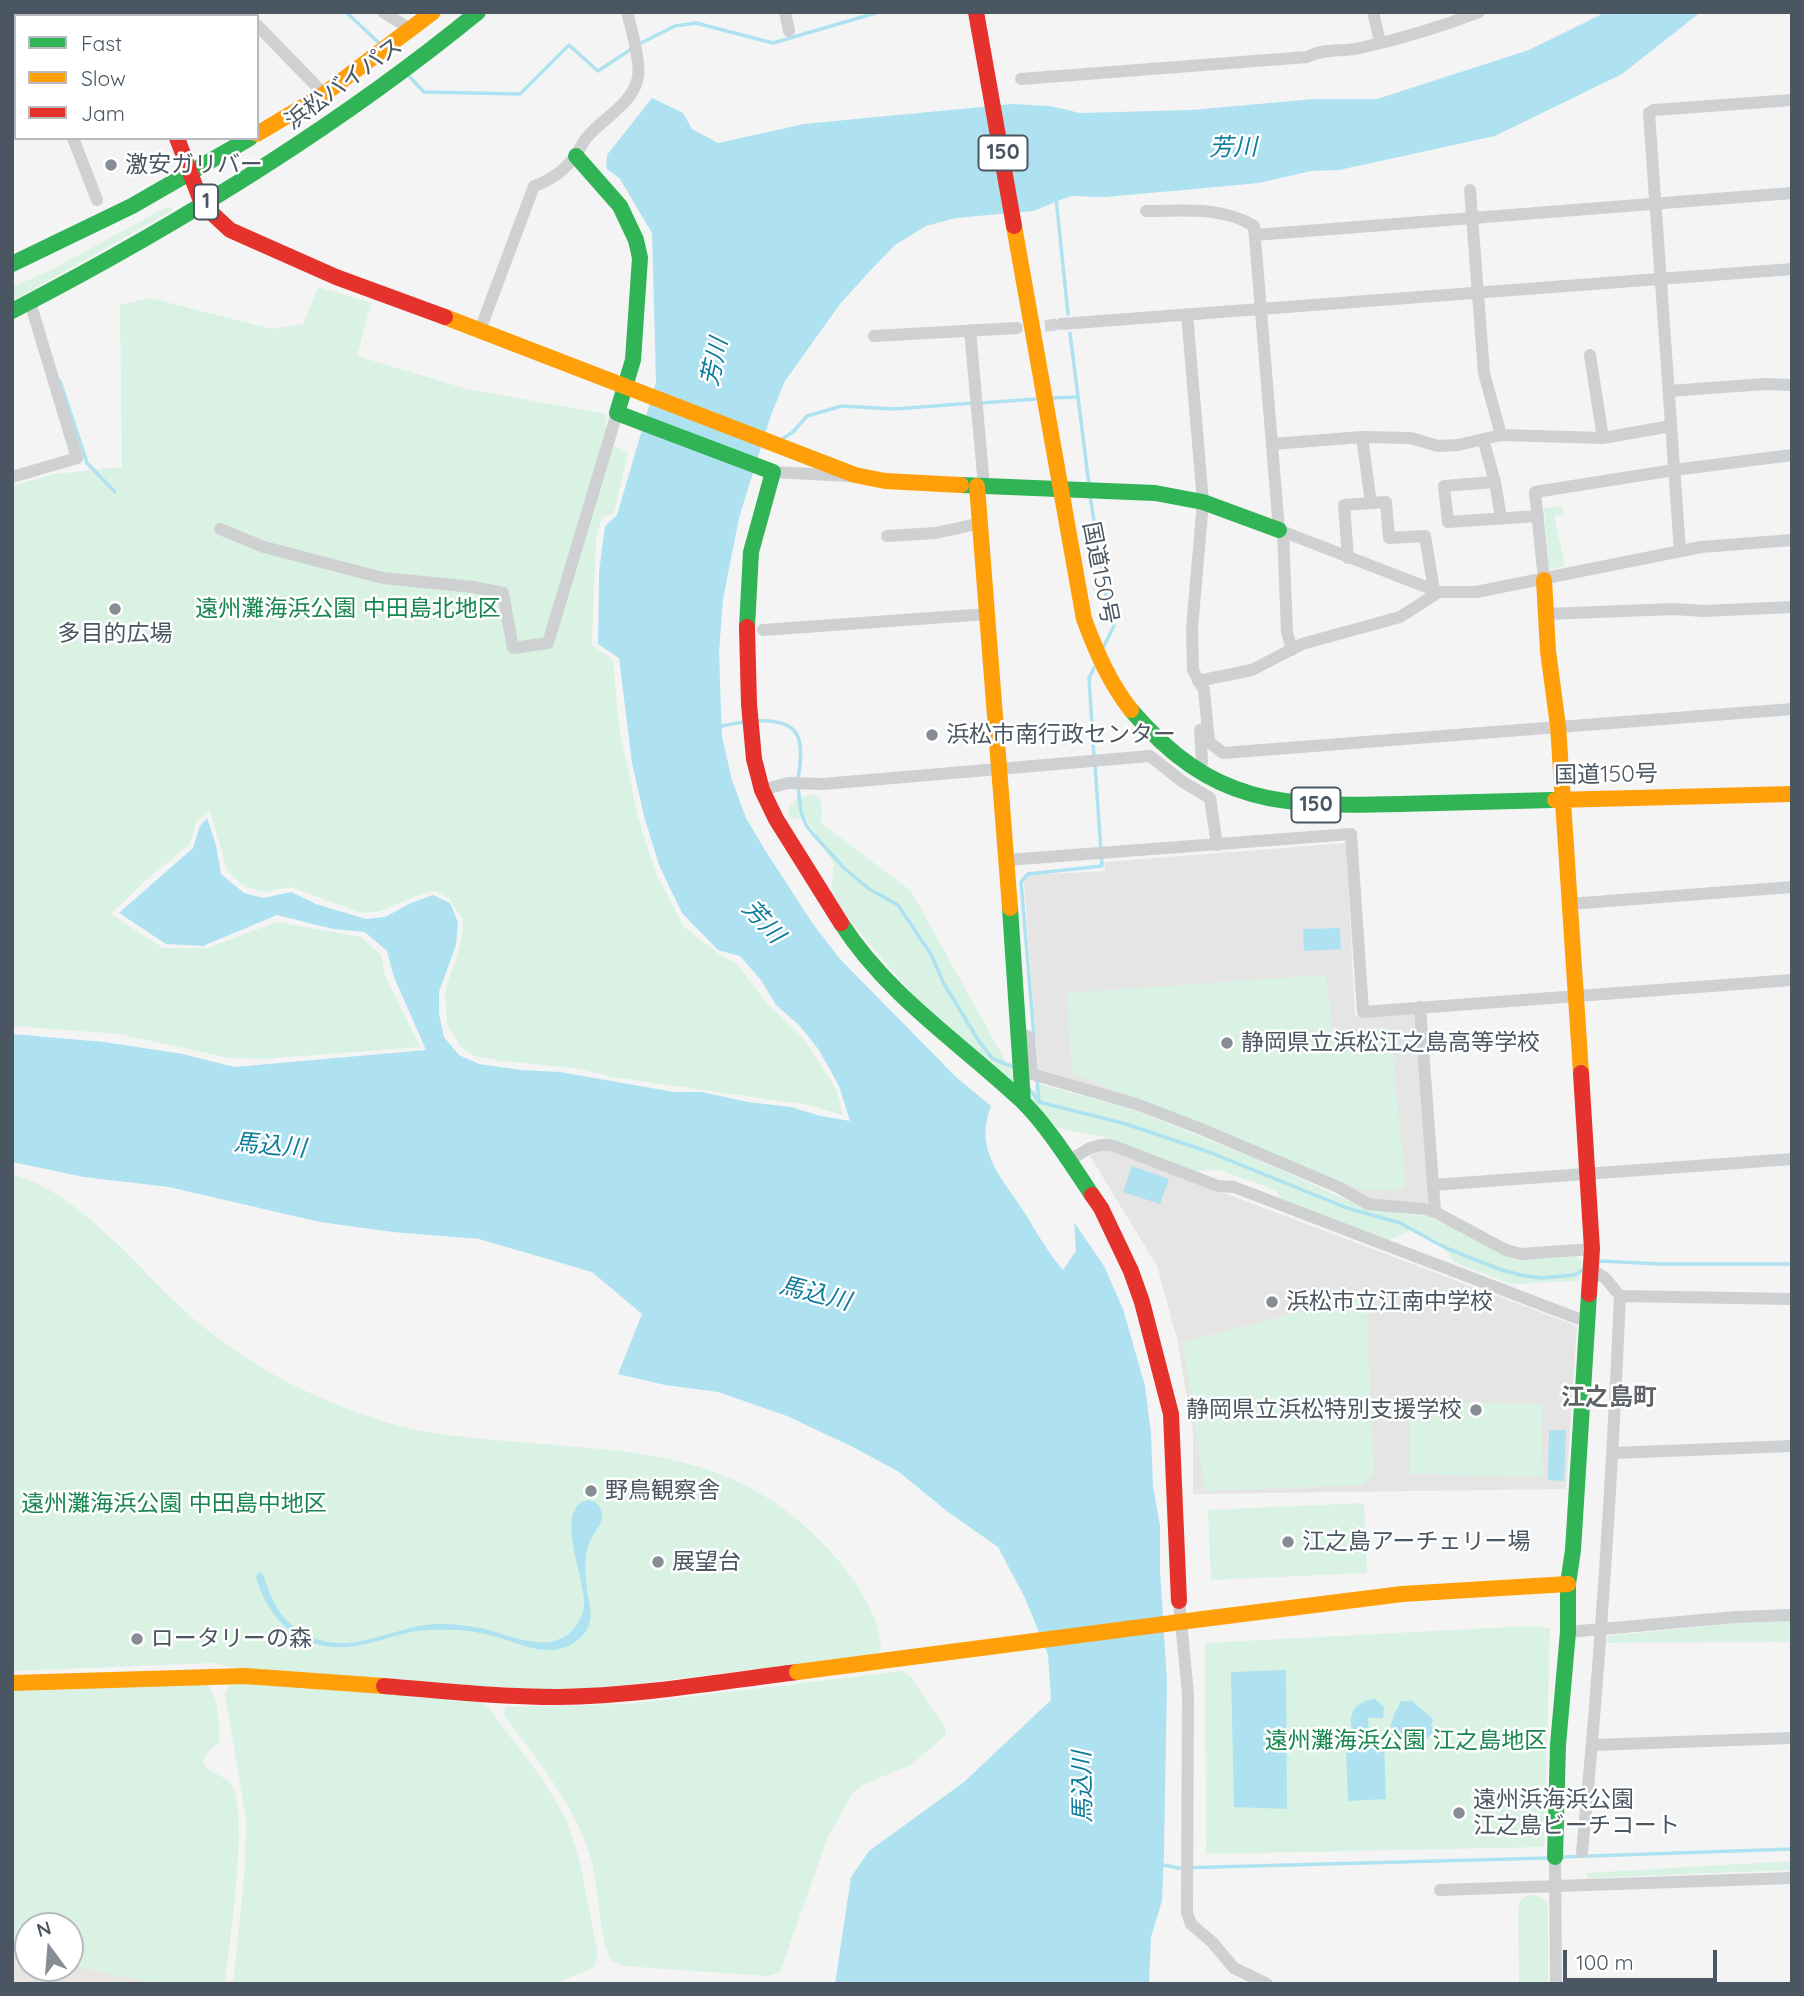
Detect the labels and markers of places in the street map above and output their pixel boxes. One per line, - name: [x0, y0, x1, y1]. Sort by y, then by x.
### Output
- place label: 激安ガリバー: [125, 151, 263, 179]
- marker: 激安ガリバー: [103, 157, 119, 173]
- marker: 多目的広場: [107, 601, 123, 617]
- place label: 多目的広場: [58, 620, 172, 648]
- place label: 浜松市南行政センター: [946, 721, 1176, 749]
- marker: 浜松市南行政センター: [924, 727, 940, 743]
- place label: 静岡県立浜松江之島高等学校: [1241, 1029, 1540, 1057]
- marker: 静岡県立浜松江之島高等学校: [1219, 1035, 1235, 1051]
- place label: 浜松市立江南中学校: [1286, 1288, 1493, 1316]
- marker: 浜松市立江南中学校: [1264, 1294, 1280, 1310]
- place label: 静岡県立浜松特別支援学校: [1186, 1396, 1462, 1424]
- marker: 静岡県立浜松特別支援学校: [1468, 1402, 1484, 1418]
- place label: 野鳥観察舎: [605, 1477, 720, 1505]
- marker: 野鳥観察舎: [583, 1483, 599, 1499]
- place label: 江之島アーチェリー場: [1302, 1528, 1531, 1556]
- marker: 江之島アーチェリー場: [1280, 1534, 1296, 1550]
- place label: 展望台: [672, 1548, 741, 1576]
- marker: 展望台: [650, 1554, 666, 1570]
- place label: ロータリーの森: [151, 1625, 312, 1653]
- marker: ロータリーの森: [129, 1631, 145, 1647]
- place label: 遠州浜海浜公園 江之島ビーチコート: [1473, 1786, 1680, 1840]
- marker: 遠州浜海浜公園 江之島ビーチコート: [1451, 1805, 1467, 1821]

